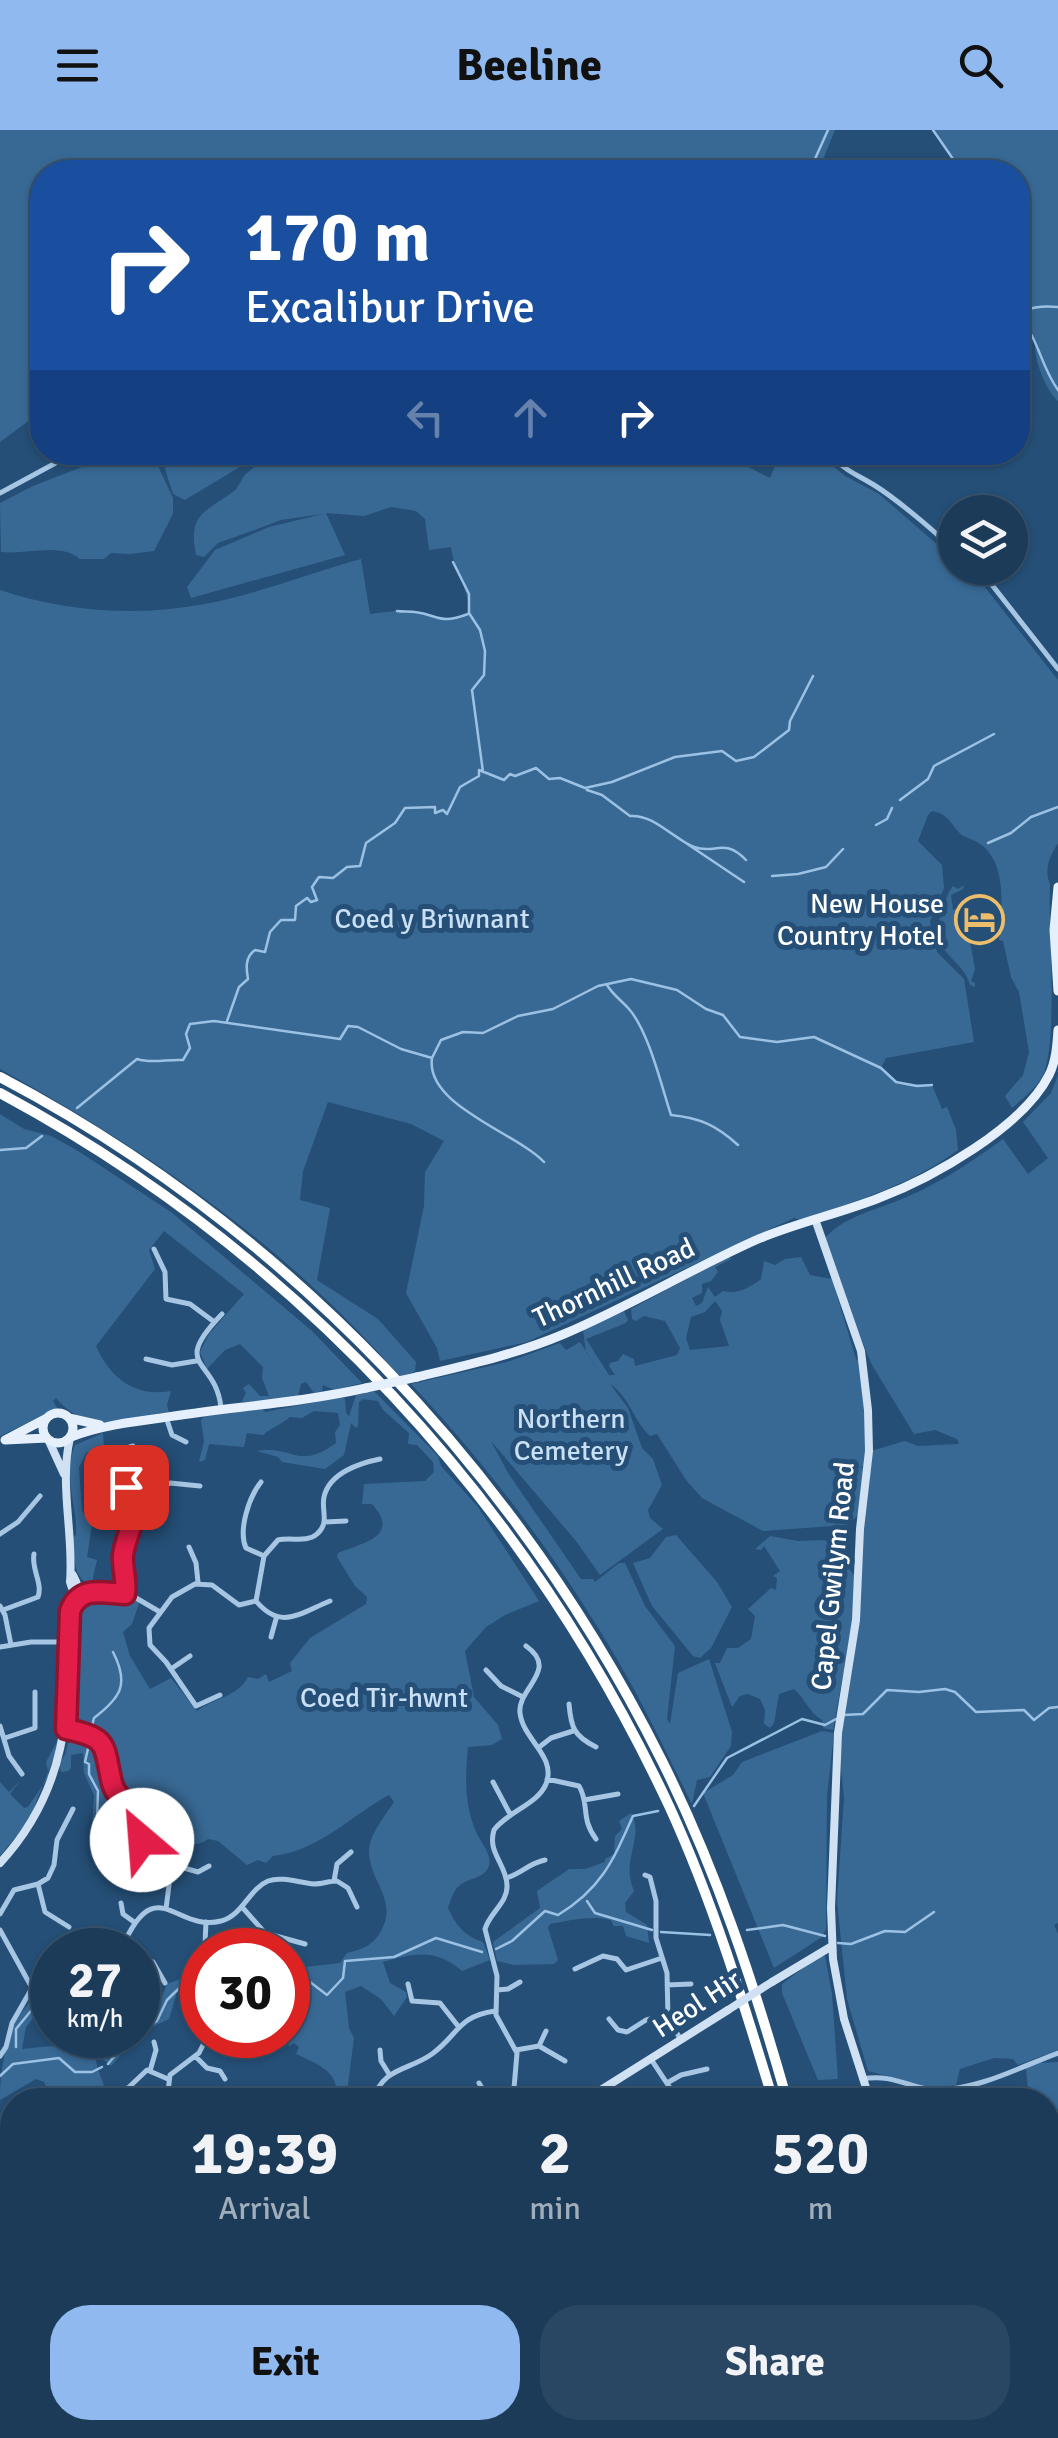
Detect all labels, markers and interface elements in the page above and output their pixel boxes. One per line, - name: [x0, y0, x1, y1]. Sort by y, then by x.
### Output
- icon: menu: [50, 38, 105, 93]
- text: Beeline: [456, 38, 602, 93]
- icon: search: [953, 38, 1008, 93]
- text: 170 m: [245, 194, 430, 280]
- icon: right: [80, 200, 210, 330]
- text: Excalibur Drive: [245, 280, 535, 335]
- icon: left: [398, 390, 453, 445]
- icon: ahead: [503, 390, 558, 445]
- icon: right: [608, 390, 663, 445]
- map controls: [938, 495, 1028, 585]
- button: layers: [938, 495, 1028, 585]
- place label: New House Country Hotel: [777, 887, 944, 953]
- hotel icon: New House Country Hotel: [953, 894, 1005, 946]
- park label: Coed y Briwnant: [335, 902, 530, 936]
- street label: Thornhill Road: [528, 1231, 700, 1335]
- park label: Northern Cemetery: [514, 1402, 628, 1468]
- pin: [84, 1445, 169, 1530]
- icon: arrive: [99, 1460, 154, 1515]
- street label: Capel Gwilym Road: [804, 1460, 862, 1692]
- park label: Coed Tir-hwnt: [300, 1681, 468, 1715]
- position arrow: [90, 1788, 194, 1892]
- speed limit sign: 30: [180, 1928, 310, 2058]
- text: 27: [68, 1950, 122, 2012]
- street label: Heol Hir: [646, 1963, 748, 2045]
- text: km/h: [67, 2003, 123, 2034]
- text: 19:39: [191, 2117, 338, 2191]
- text: 2: [539, 2117, 571, 2191]
- text: 520: [772, 2117, 869, 2191]
- text: Arrival: [219, 2189, 311, 2228]
- text: min: [529, 2189, 581, 2228]
- text: m: [808, 2189, 833, 2228]
- button: Exit: [50, 2305, 520, 2420]
- button: Share: [540, 2305, 1010, 2420]

